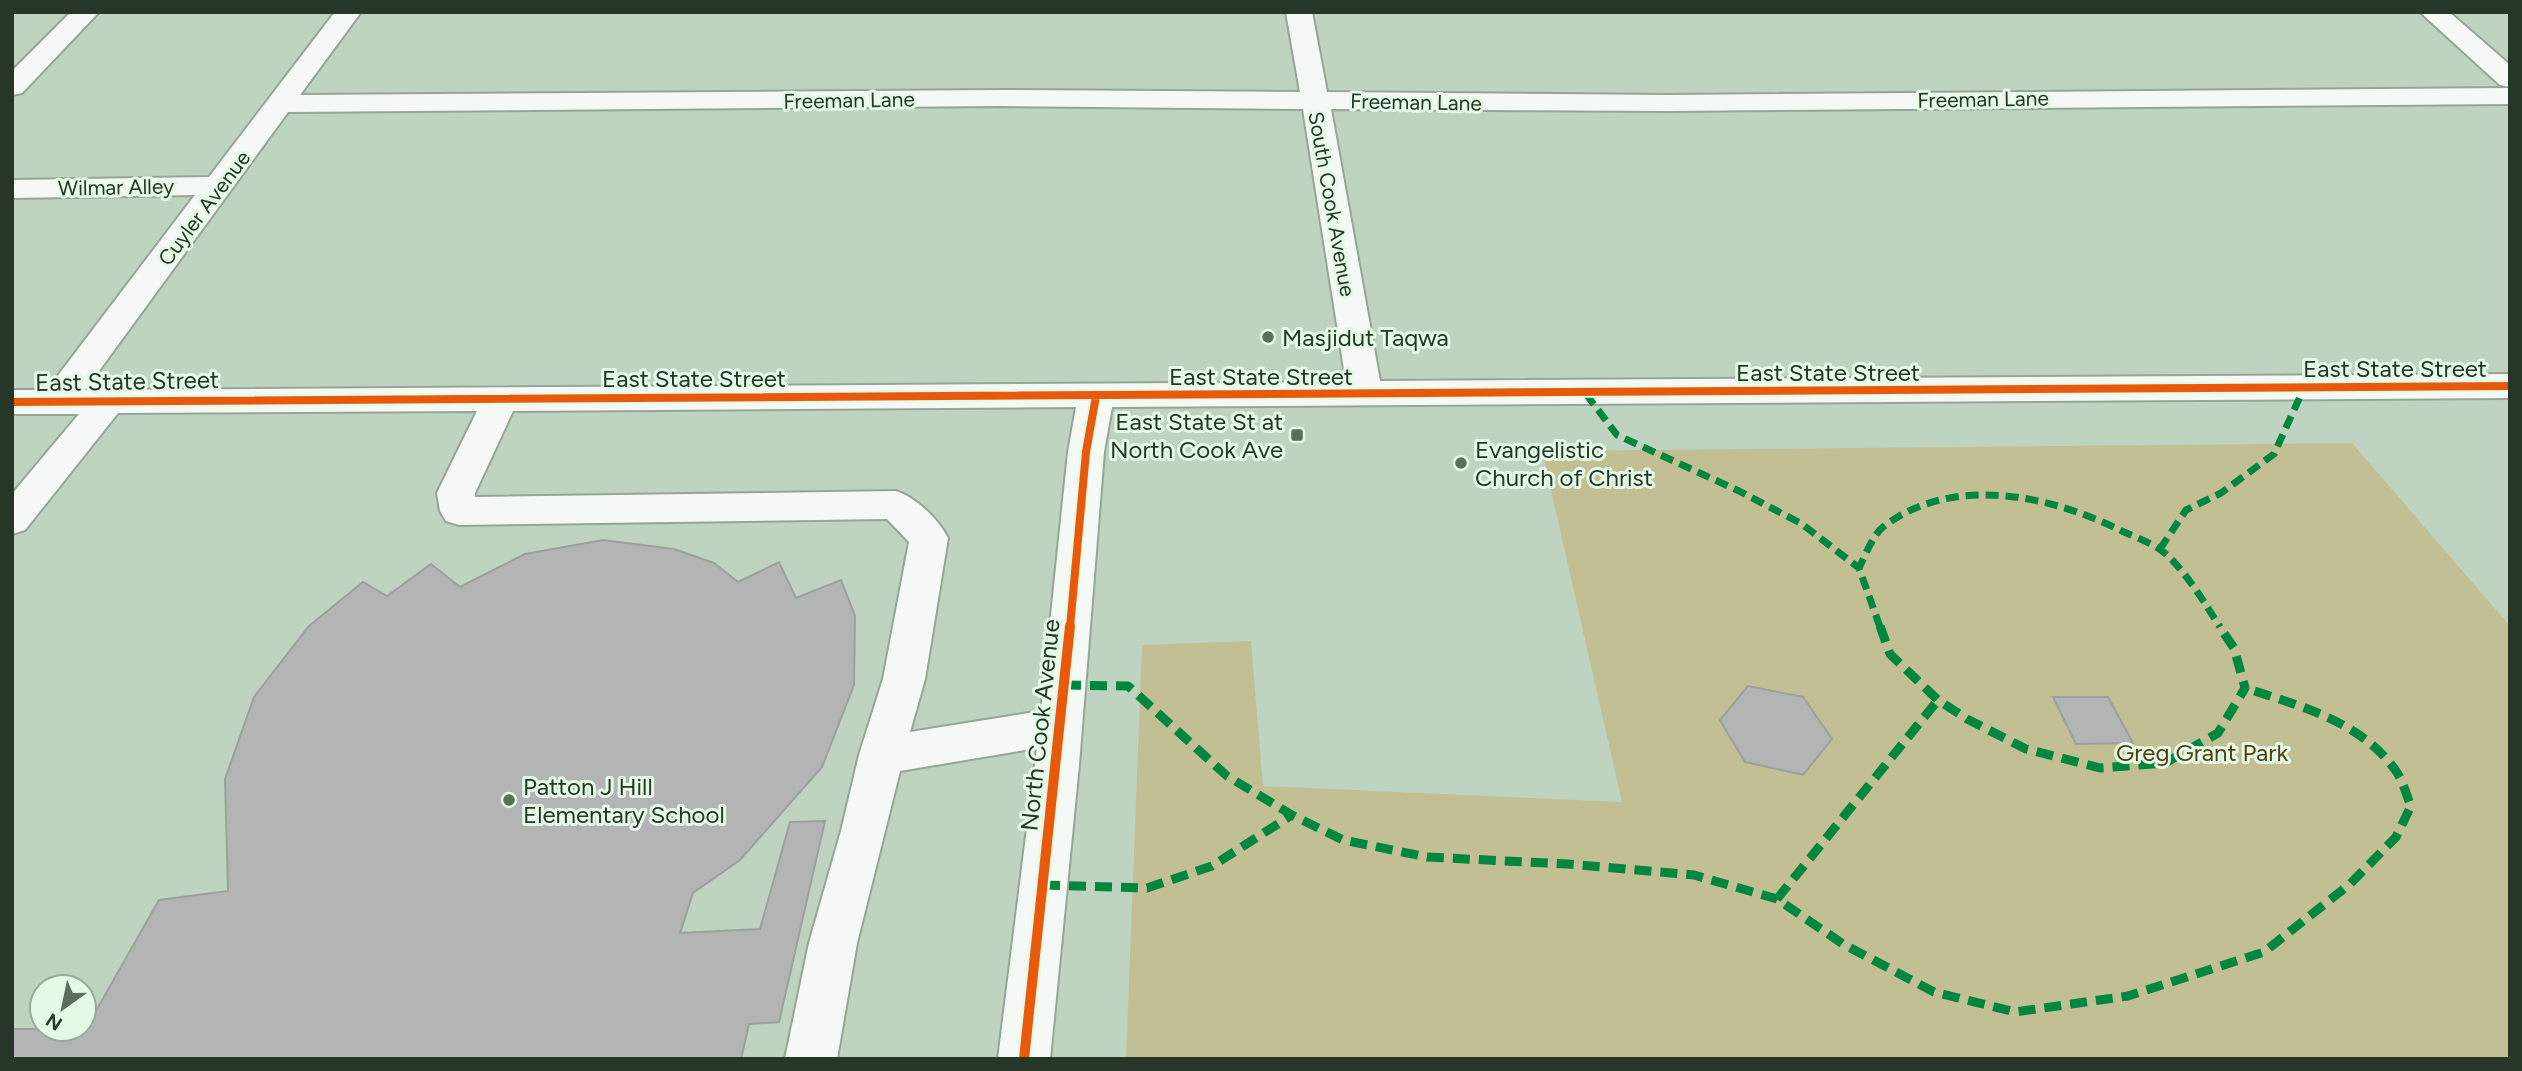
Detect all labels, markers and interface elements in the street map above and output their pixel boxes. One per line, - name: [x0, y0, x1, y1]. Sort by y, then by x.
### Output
- street label: Freeman Lane: [1917, 85, 2049, 113]
- street label: Freeman Lane: [783, 86, 915, 114]
- street label: Freeman Lane: [1350, 88, 1482, 116]
- street label: South Cook Avenue: [1303, 109, 1361, 299]
- street label: Cuyler Avenue: [153, 146, 255, 270]
- street label: Wilmar Alley: [58, 173, 174, 201]
- place label: Masjidut Taqwa: [1282, 323, 1449, 352]
- marker: Masjidut Taqwa: [1260, 329, 1276, 345]
- street label: East State Street: [2303, 354, 2487, 383]
- street label: East State Street: [1736, 358, 1920, 387]
- street label: East State Street: [1169, 362, 1353, 391]
- street label: East State Street: [602, 364, 786, 393]
- street label: East State Street: [35, 365, 219, 397]
- place label: East State St at North Cook Ave: [1110, 407, 1283, 464]
- marker: East State St at North Cook Ave: [1289, 427, 1305, 443]
- place label: Evangelistic Church of Christ: [1475, 435, 1653, 492]
- marker: Evangelistic Church of Christ: [1453, 455, 1469, 471]
- street label: North Cook Avenue: [1014, 618, 1066, 832]
- park label: Greg Grant Park: [2116, 738, 2288, 767]
- place label: Patton J Hill Elementary School: [523, 772, 725, 829]
- marker: Patton J Hill Elementary School: [501, 792, 517, 808]
- north arrow: [28, 973, 98, 1043]
- text: N: [42, 1008, 66, 1035]

